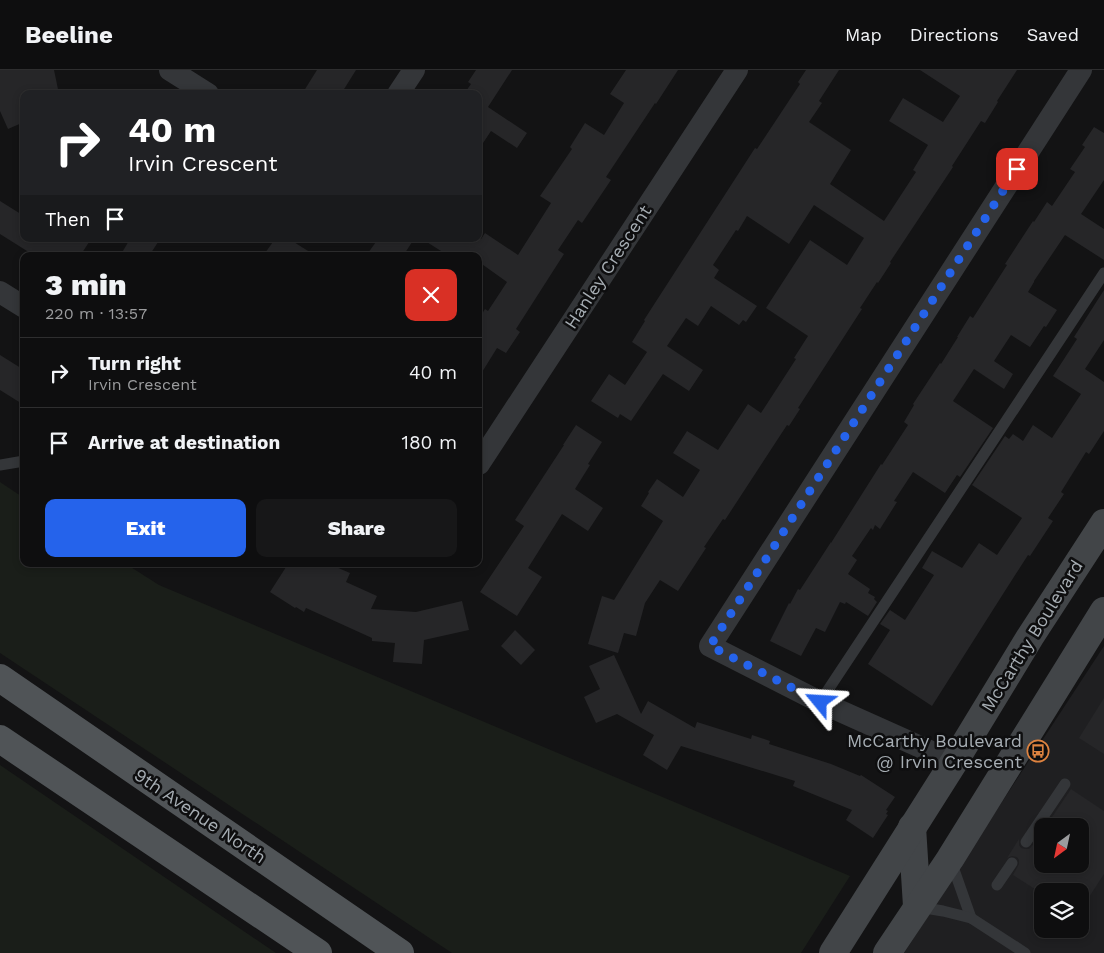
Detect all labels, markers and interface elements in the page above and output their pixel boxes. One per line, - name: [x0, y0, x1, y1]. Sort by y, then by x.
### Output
- text: Beeline: [25, 21, 113, 49]
- text: Map: [845, 24, 882, 45]
- text: Directions: [910, 24, 999, 45]
- text: Saved: [1027, 24, 1079, 45]
- text: 40 m: [128, 109, 216, 151]
- icon: right: [45, 110, 110, 175]
- pin: [996, 148, 1038, 190]
- text: Irvin Crescent: [128, 151, 278, 176]
- icon: arrive: [1003, 155, 1031, 183]
- street label: Hanley Crescent: [560, 201, 656, 332]
- icon: arrive: [101, 205, 129, 233]
- text: Then: [45, 208, 91, 231]
- text: 3 min: [45, 267, 127, 302]
- button: close: [405, 269, 457, 321]
- text: 220 m · 13:57: [45, 304, 147, 323]
- text: Turn right: [88, 352, 181, 375]
- icon: right: [45, 359, 73, 387]
- text: 40 m: [409, 361, 457, 384]
- text: Irvin Crescent: [88, 375, 197, 394]
- icon: arrive: [45, 429, 73, 457]
- text: Arrive at destination: [88, 431, 280, 454]
- text: 180 m: [401, 431, 457, 454]
- button: Exit: [45, 499, 246, 557]
- button: Share: [256, 499, 457, 557]
- street label: McCarthy Boulevard: [976, 556, 1087, 715]
- position arrow: [793, 675, 845, 727]
- place label: McCarthy Boulevard @ Irvin Crescent: [847, 730, 1022, 772]
- bus stop icon: McCarthy Boulevard @ Irvin Crescent: [1026, 739, 1050, 763]
- street label: 9th Avenue North: [130, 764, 270, 867]
- north arrow: [1034, 818, 1089, 872]
- map controls: [1034, 818, 1089, 938]
- button: layers: [1034, 883, 1089, 938]

